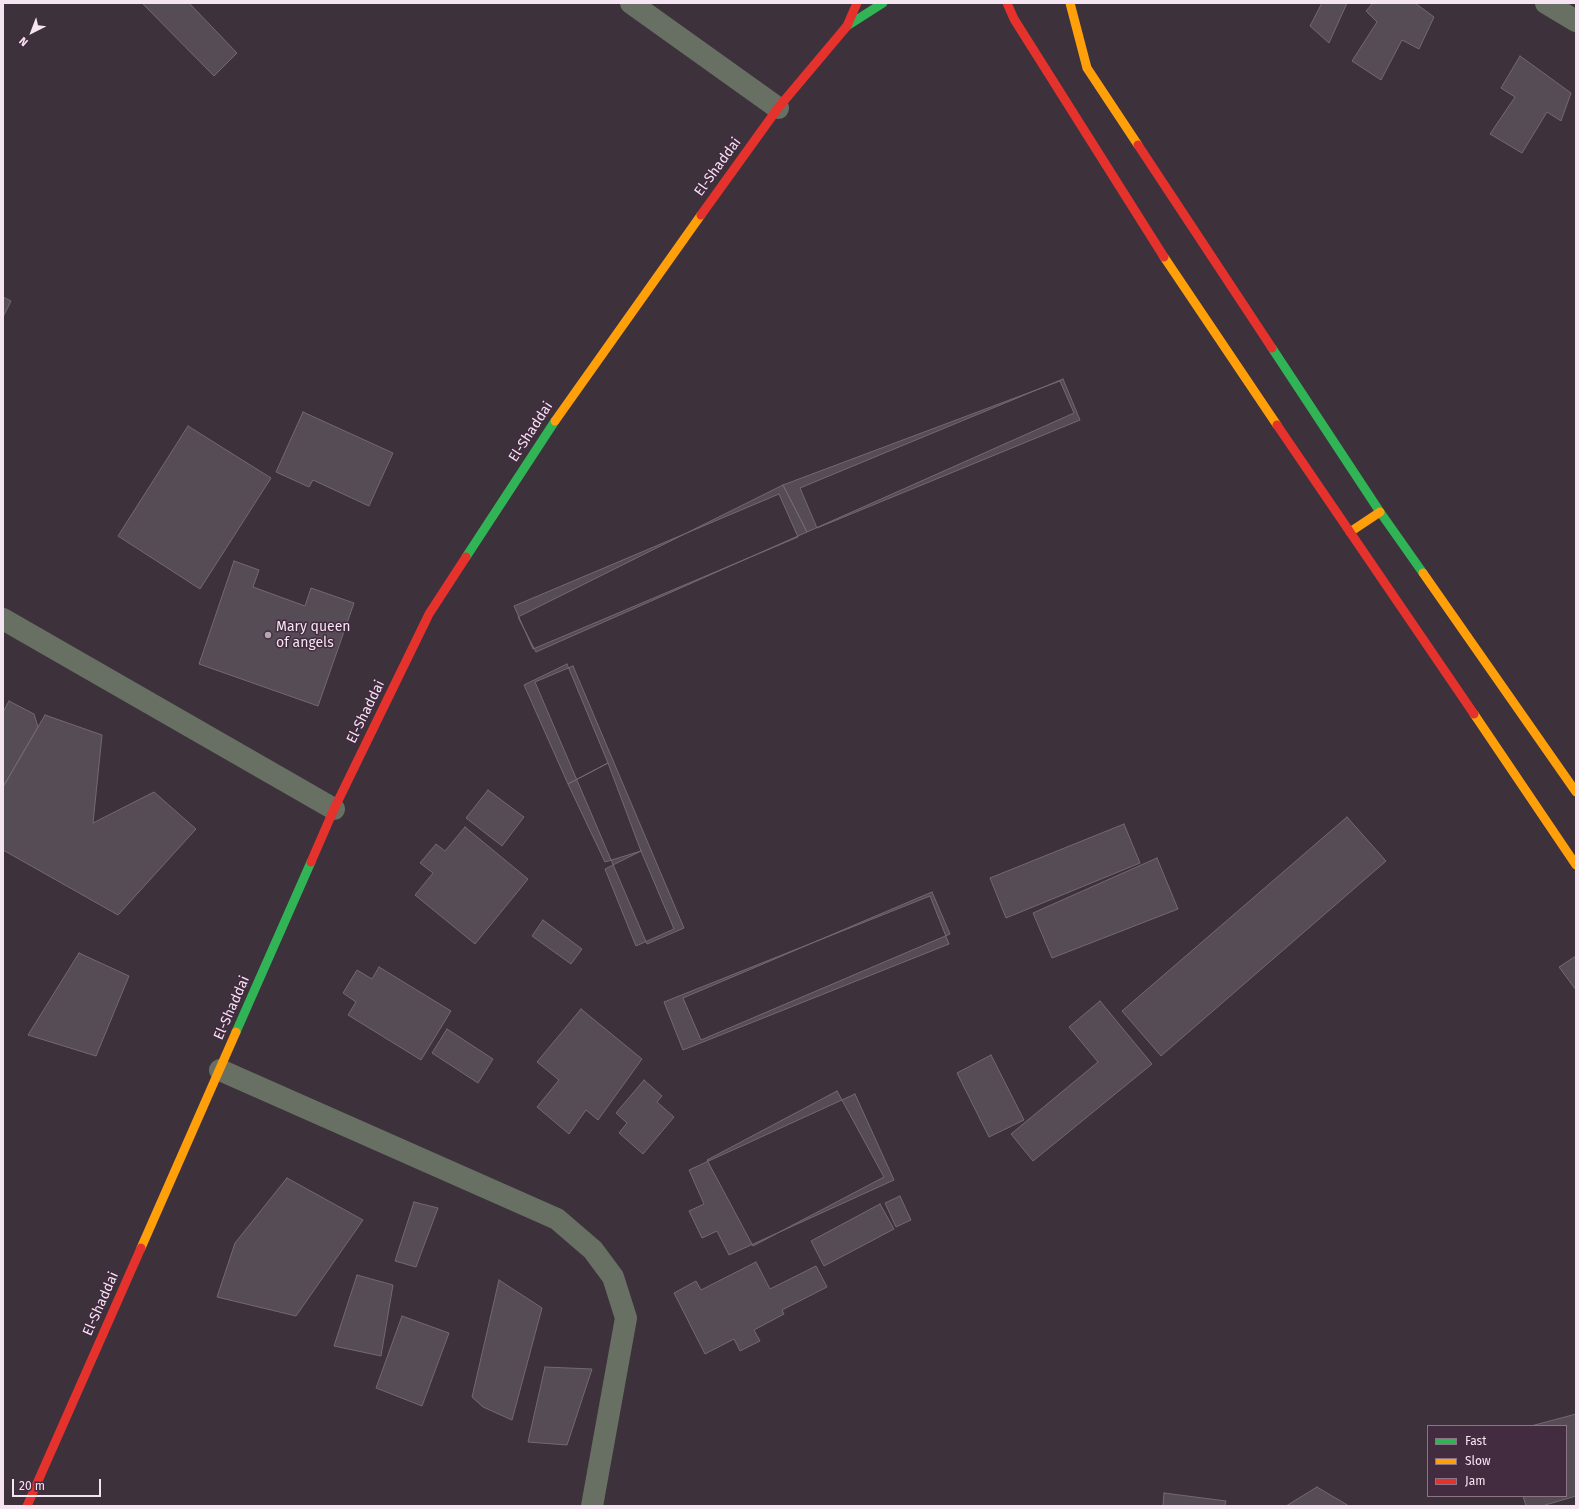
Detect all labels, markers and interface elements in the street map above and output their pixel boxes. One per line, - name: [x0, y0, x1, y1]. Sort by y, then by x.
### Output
- north arrow: [12, 12, 52, 52]
- text: N: [17, 34, 31, 49]
- street label: El-Shaddai: [691, 134, 745, 200]
- street label: El-Shaddai: [505, 399, 557, 465]
- place label: Mary queen of angels: [276, 619, 350, 652]
- marker: Mary queen of angels: [263, 630, 273, 640]
- street label: El-Shaddai: [344, 678, 388, 746]
- street label: El-Shaddai: [210, 973, 254, 1043]
- street label: El-Shaddai: [79, 1269, 123, 1339]
- legend: [1427, 1425, 1567, 1497]
- text: Fast: [1465, 1434, 1487, 1448]
- text: Slow: [1465, 1454, 1491, 1468]
- scale bar: [14, 1471, 103, 1497]
- text: Jam: [1465, 1474, 1485, 1488]
- text: 20 m: [19, 1479, 45, 1493]

